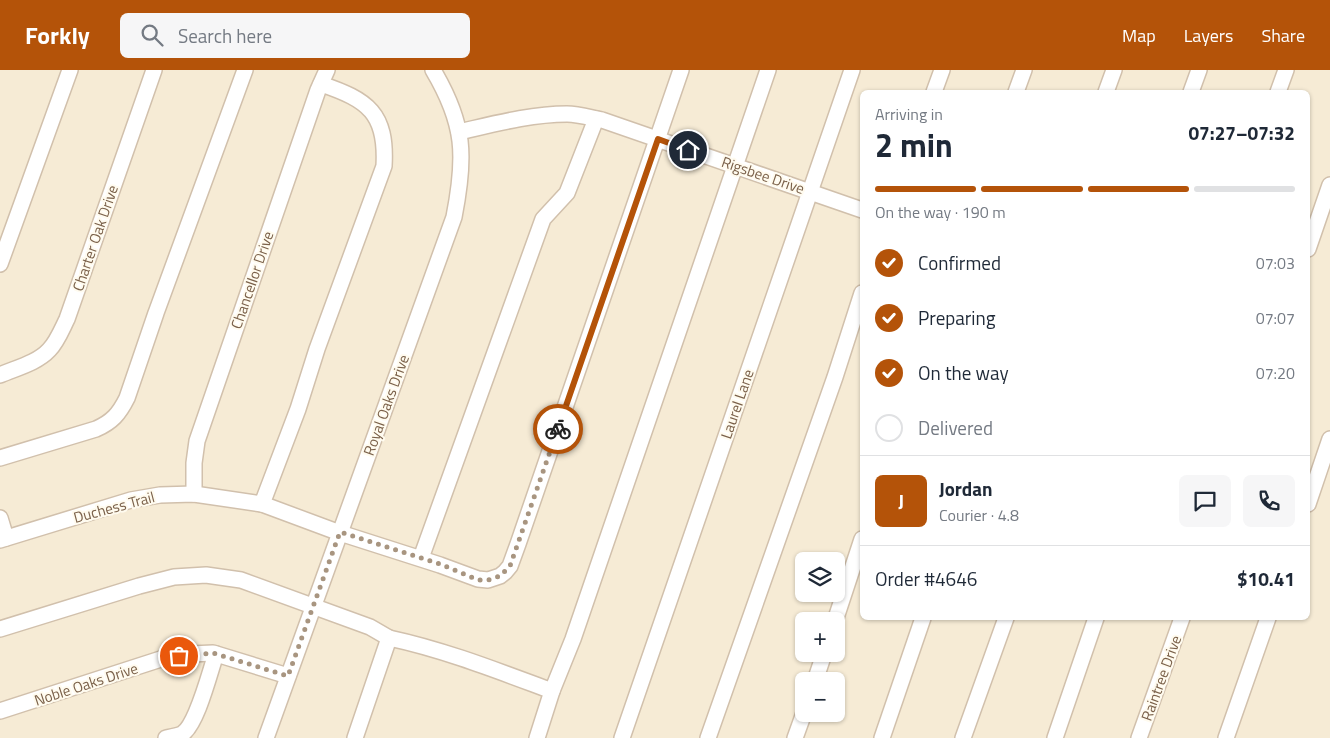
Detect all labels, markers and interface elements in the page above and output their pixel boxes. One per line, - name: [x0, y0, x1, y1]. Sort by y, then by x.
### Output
- search box: [120, 13, 470, 58]
- text: Forkly: [25, 17, 90, 53]
- icon: search: [138, 21, 166, 49]
- text: Search here: [178, 21, 272, 50]
- text: Map: [1122, 22, 1156, 49]
- text: Layers: [1184, 22, 1233, 49]
- text: Share: [1261, 22, 1305, 49]
- text: Arriving in: [875, 102, 943, 126]
- text: 07:27–07:32: [1188, 118, 1295, 147]
- text: 2 min: [875, 121, 953, 169]
- pin: [667, 129, 709, 171]
- icon: home: [674, 136, 702, 164]
- street label: Rigsbee Drive: [718, 150, 808, 200]
- street label: Charter Oak Drive: [66, 182, 124, 294]
- text: On the way · 190 m: [875, 200, 1006, 224]
- street label: Chancellor Drive: [225, 228, 279, 332]
- text: Confirmed: [918, 248, 1001, 277]
- icon: check: [875, 249, 903, 277]
- text: 07:03: [1256, 251, 1295, 275]
- text: Preparing: [918, 303, 995, 332]
- icon: check: [875, 304, 903, 332]
- text: 07:07: [1256, 306, 1295, 330]
- street label: Royal Oaks Drive: [357, 351, 415, 459]
- text: On the way: [918, 358, 1009, 387]
- icon: check: [875, 359, 903, 387]
- text: 07:20: [1256, 361, 1295, 385]
- street label: Laurel Lane: [714, 366, 760, 442]
- courier: [533, 404, 583, 454]
- text: Delivered: [918, 413, 993, 442]
- icon: bike: [544, 415, 572, 443]
- text: Jordan: [939, 474, 992, 503]
- button: chat: [1179, 475, 1231, 527]
- button: phone: [1243, 475, 1295, 527]
- street label: Duchess Trail: [71, 485, 157, 529]
- text: J: [898, 486, 904, 515]
- text: Courier · 4.8: [939, 503, 1019, 527]
- map controls: [795, 552, 845, 722]
- button: layers: [795, 552, 845, 602]
- text: Order #4646: [875, 564, 977, 593]
- text: $10.41: [1237, 564, 1295, 593]
- button: +: [795, 612, 845, 662]
- street label: Raintree Drive: [1135, 632, 1187, 724]
- pin: [158, 635, 200, 677]
- icon: bag: [165, 642, 193, 670]
- street label: Noble Oaks Drive: [31, 656, 141, 712]
- button: −: [795, 672, 845, 722]

